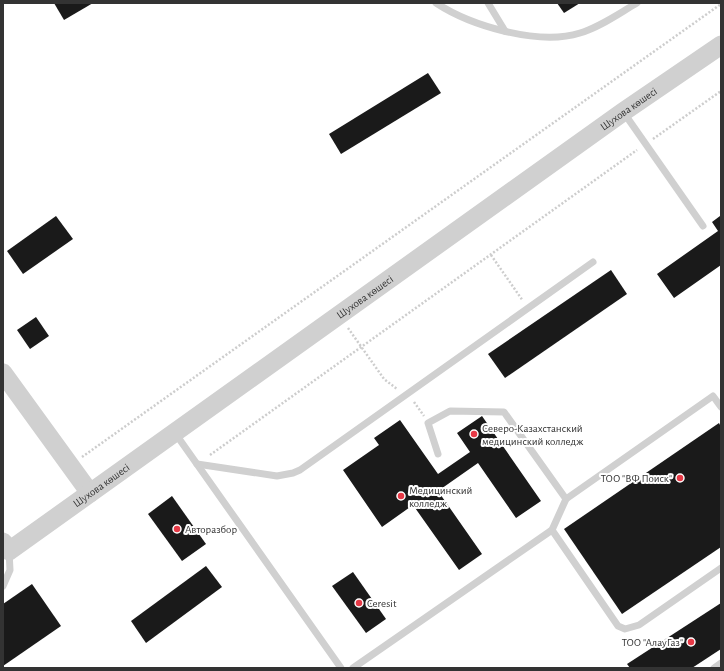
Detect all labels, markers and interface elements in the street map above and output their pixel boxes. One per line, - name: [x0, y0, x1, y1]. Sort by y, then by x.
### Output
- street label: Шухова көшесі: [598, 85, 659, 133]
- street label: Шухова көшесі: [335, 273, 395, 321]
- place label: Северо-Казахстанский медицинский колледж: [482, 423, 583, 447]
- marker: Северо-Казахстанский медицинский колледж: [469, 429, 479, 439]
- street label: Шухова көшесі: [71, 462, 132, 509]
- place label: ТОО "ВФ Поиск": [601, 473, 672, 484]
- marker: ТОО "ВФ Поиск": [675, 473, 685, 483]
- place label: Медицинский колледж: [409, 485, 472, 509]
- marker: Медицинский колледж: [396, 491, 406, 501]
- marker: Авторазбор: [172, 524, 182, 534]
- place label: Авторазбор: [185, 524, 237, 535]
- marker: Ceresit: [354, 598, 364, 608]
- place label: Ceresit: [367, 598, 397, 609]
- place label: ТОО "АлауГаз": [622, 637, 683, 648]
- marker: ТОО "АлауГаз": [686, 637, 696, 647]

